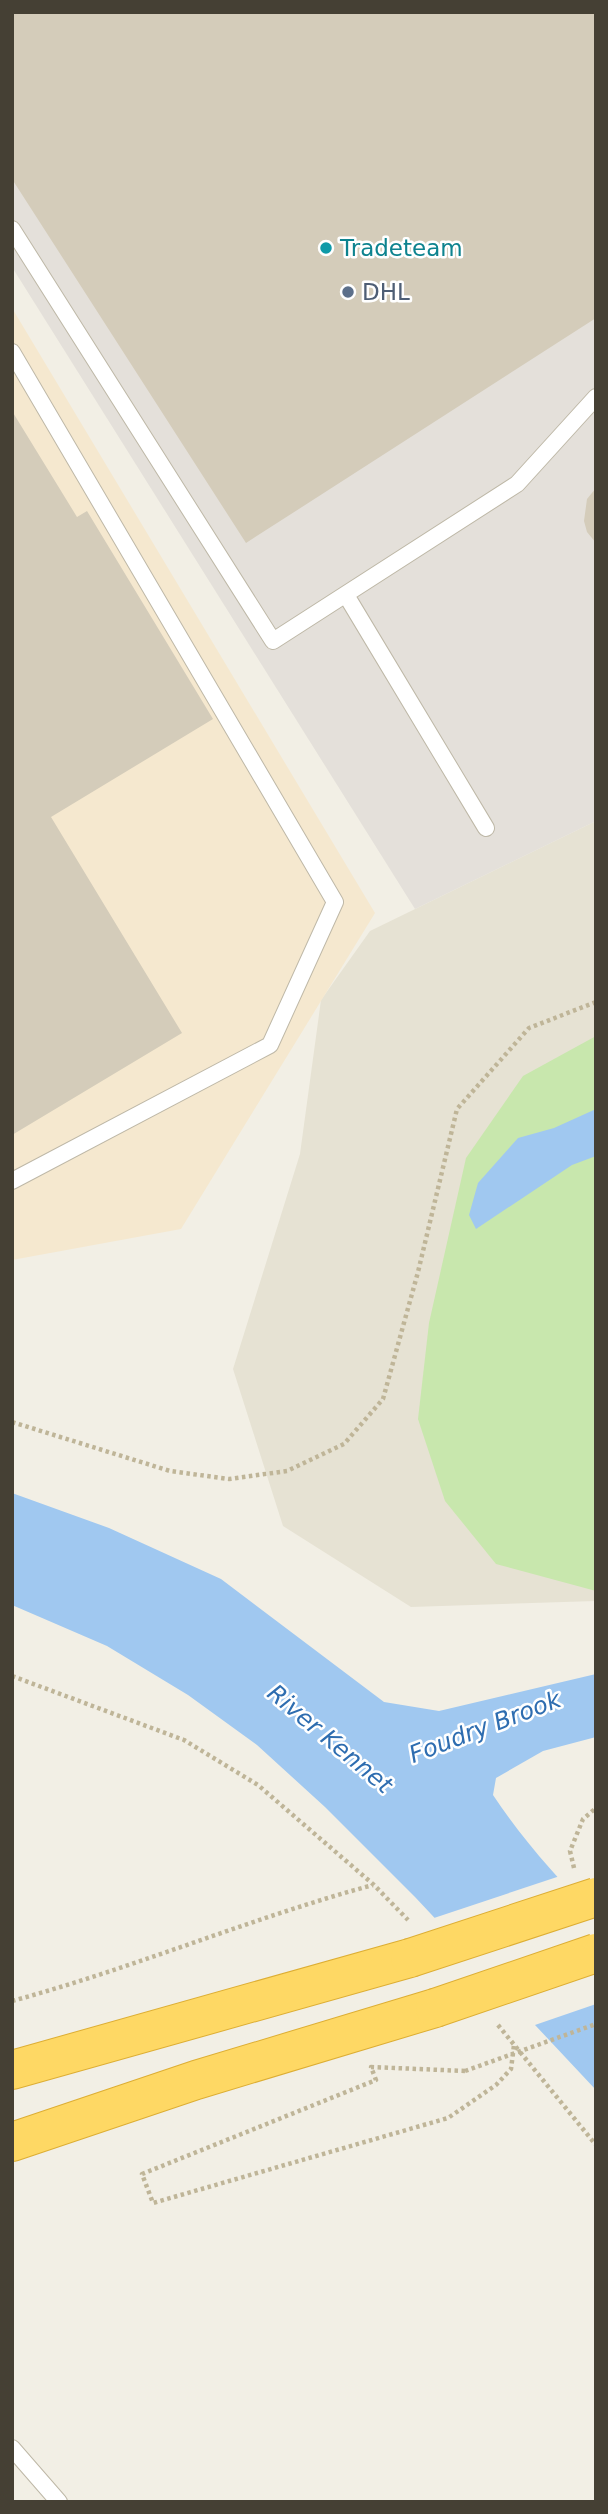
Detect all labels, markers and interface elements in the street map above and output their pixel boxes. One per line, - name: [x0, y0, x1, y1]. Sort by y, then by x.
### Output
- place label: Tradeteam: [339, 235, 463, 261]
- marker: Tradeteam: [318, 240, 334, 256]
- place label: DHL: [362, 279, 410, 305]
- marker: DHL: [340, 284, 356, 300]
- water label: River Kennet: [262, 1679, 399, 1800]
- water label: Foudry Brook: [405, 1685, 566, 1769]

